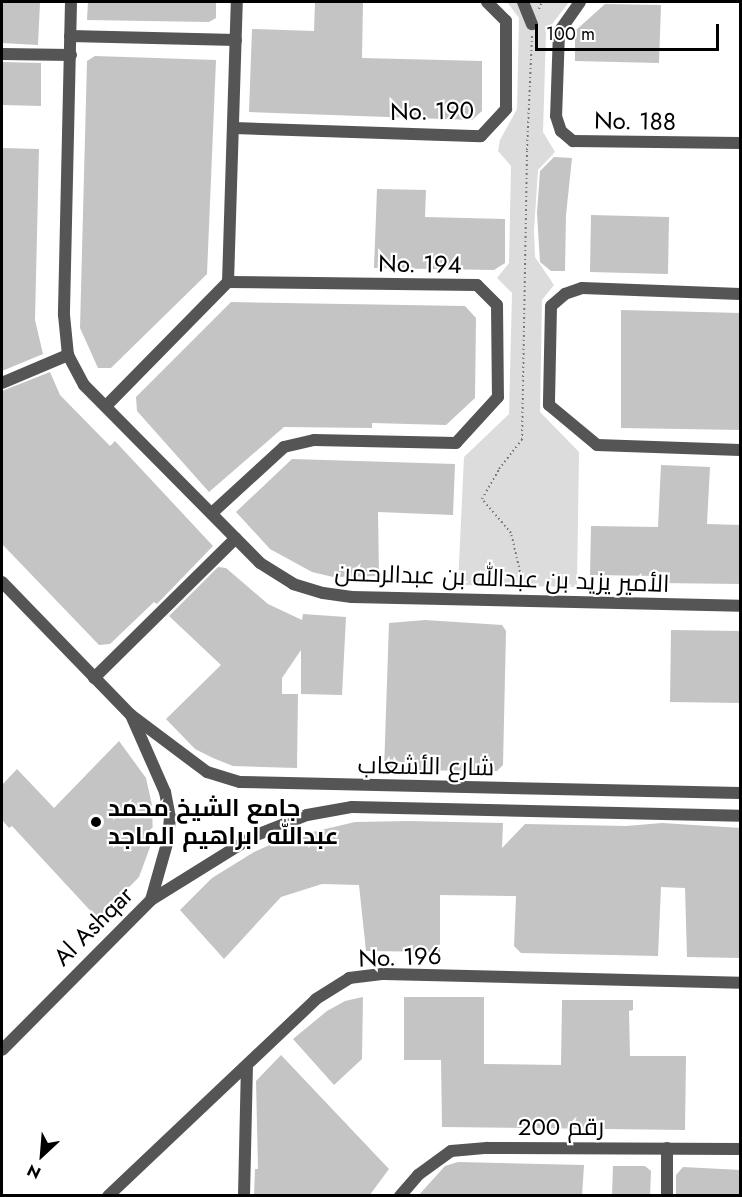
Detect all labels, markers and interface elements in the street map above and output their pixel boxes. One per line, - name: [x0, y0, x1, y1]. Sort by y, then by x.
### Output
- scale bar: [538, 12, 722, 50]
- text: 100 m: [546, 21, 595, 47]
- street label: No. 190: [390, 96, 474, 126]
- street label: No. 188: [594, 106, 676, 136]
- street label: No. 194: [378, 249, 462, 279]
- street label: الأمير يزيد بن عبدالله بن عبدالرحمن: [334, 558, 670, 598]
- street label: شارع الأشعاب: [357, 750, 495, 782]
- place label: جامع الشيخ محمد عبدالله ابراهيم الماجد: [108, 794, 339, 850]
- marker: جامع الشيخ محمد عبدالله ابراهيم الماجد: [89, 815, 103, 829]
- street label: Al Ashqar: [47, 880, 139, 972]
- street label: No. 196: [358, 941, 442, 973]
- street label: رقم 200: [518, 1113, 604, 1141]
- north arrow: [12, 1125, 72, 1185]
- text: N: [23, 1159, 45, 1185]

